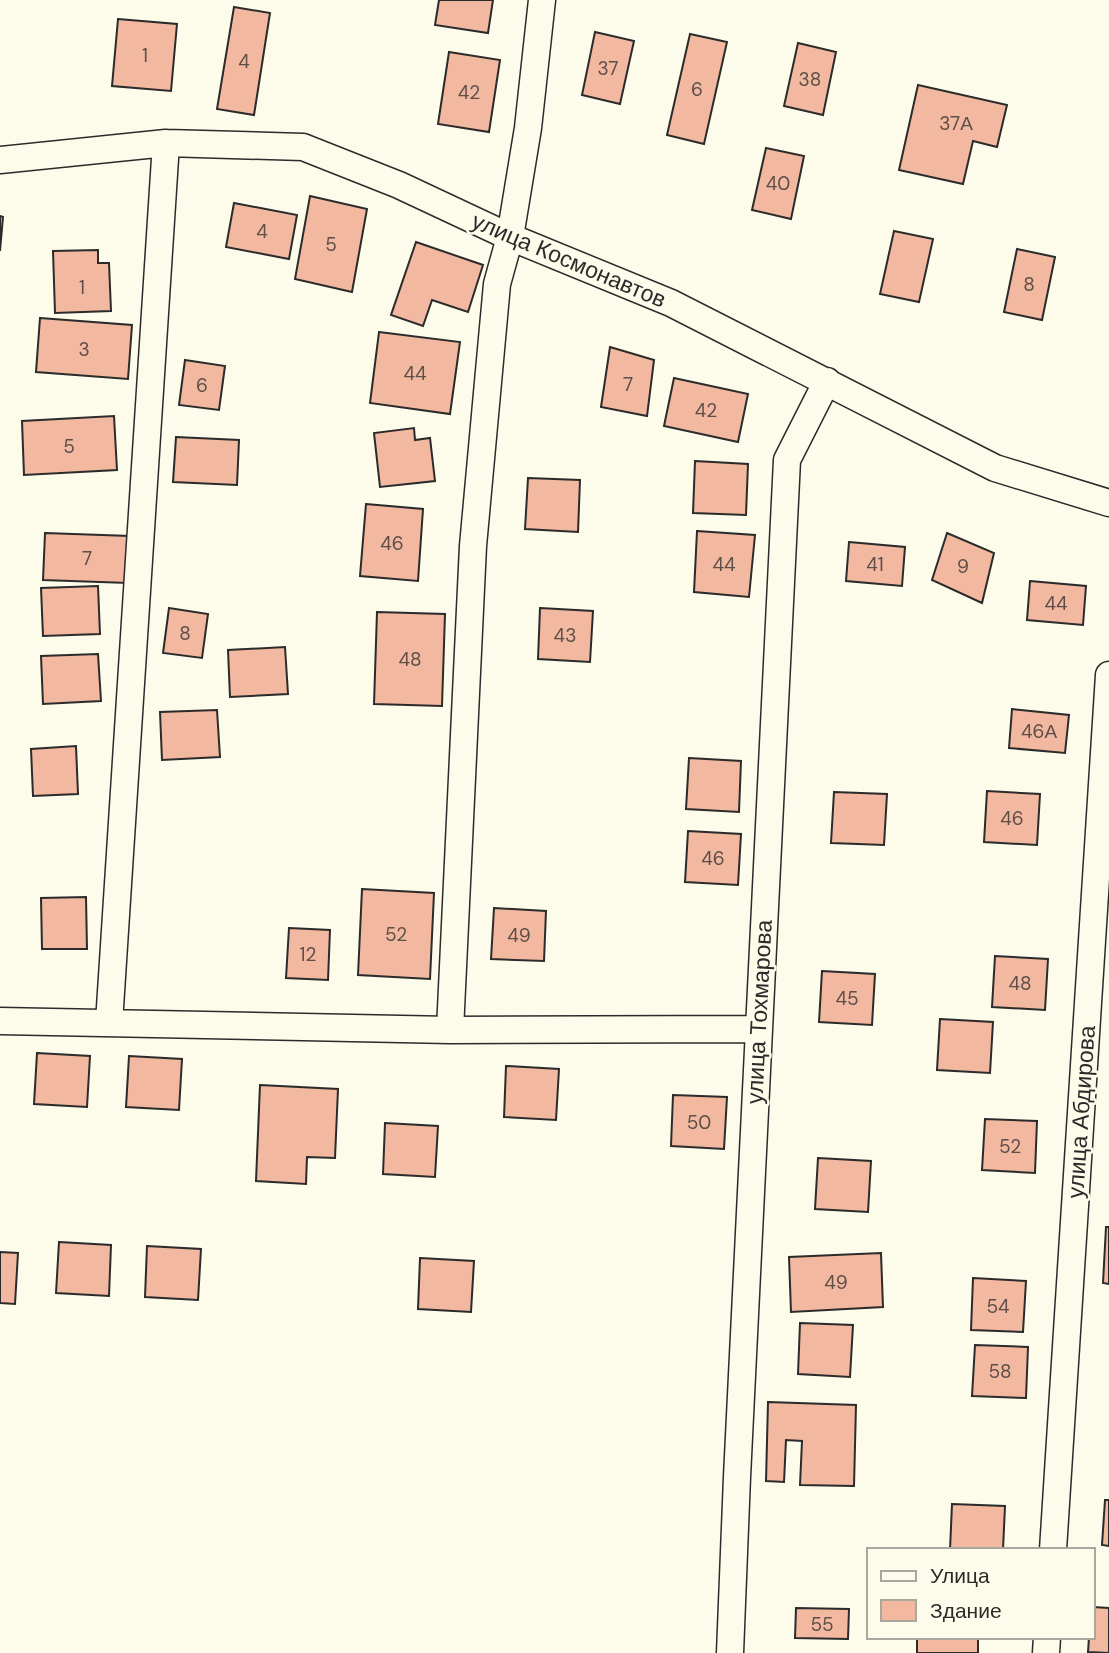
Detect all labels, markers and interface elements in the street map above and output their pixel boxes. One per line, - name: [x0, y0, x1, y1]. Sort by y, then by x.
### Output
- house number: 1: [142, 43, 148, 68]
- house number: 4: [238, 49, 250, 74]
- house number: 37: [597, 56, 619, 81]
- house number: 38: [799, 67, 821, 92]
- house number: 6: [691, 77, 703, 102]
- house number: 42: [458, 80, 480, 105]
- house number: 37А: [939, 111, 973, 136]
- house number: 40: [766, 171, 790, 196]
- street label: улица Космонавтов: [467, 206, 671, 314]
- house number: 4: [256, 219, 268, 244]
- house number: 5: [325, 232, 337, 257]
- house number: 8: [1023, 272, 1035, 297]
- house number: 1: [79, 275, 85, 300]
- house number: 3: [78, 337, 90, 362]
- house number: 44: [403, 361, 427, 386]
- house number: 7: [623, 372, 633, 397]
- house number: 6: [196, 373, 208, 398]
- house number: 42: [695, 398, 717, 423]
- house number: 5: [63, 434, 75, 459]
- house number: 46: [380, 531, 404, 556]
- house number: 7: [82, 546, 92, 571]
- house number: 44: [712, 552, 736, 577]
- house number: 41: [866, 552, 884, 577]
- house number: 9: [957, 554, 969, 579]
- house number: 44: [1044, 591, 1068, 616]
- house number: 8: [179, 621, 191, 646]
- house number: 43: [554, 623, 576, 648]
- house number: 48: [398, 647, 422, 672]
- house number: 46А: [1021, 719, 1057, 744]
- house number: 46: [1000, 806, 1024, 831]
- house number: 46: [701, 846, 725, 871]
- street label: улица Тохмарова: [739, 919, 779, 1105]
- house number: 52: [385, 922, 407, 947]
- house number: 49: [507, 923, 531, 948]
- house number: 12: [300, 942, 316, 967]
- house number: 48: [1008, 971, 1032, 996]
- house number: 45: [835, 986, 859, 1011]
- street label: улица Абдирова: [1060, 1024, 1102, 1200]
- house number: 50: [687, 1110, 711, 1135]
- house number: 52: [999, 1134, 1021, 1159]
- house number: 49: [824, 1270, 848, 1295]
- house number: 54: [986, 1294, 1010, 1319]
- house number: 58: [988, 1359, 1012, 1384]
- legend: [867, 1548, 1095, 1639]
- text: Улица: [930, 1562, 990, 1590]
- text: Здание: [930, 1597, 1002, 1625]
- house number: 55: [810, 1612, 834, 1637]

